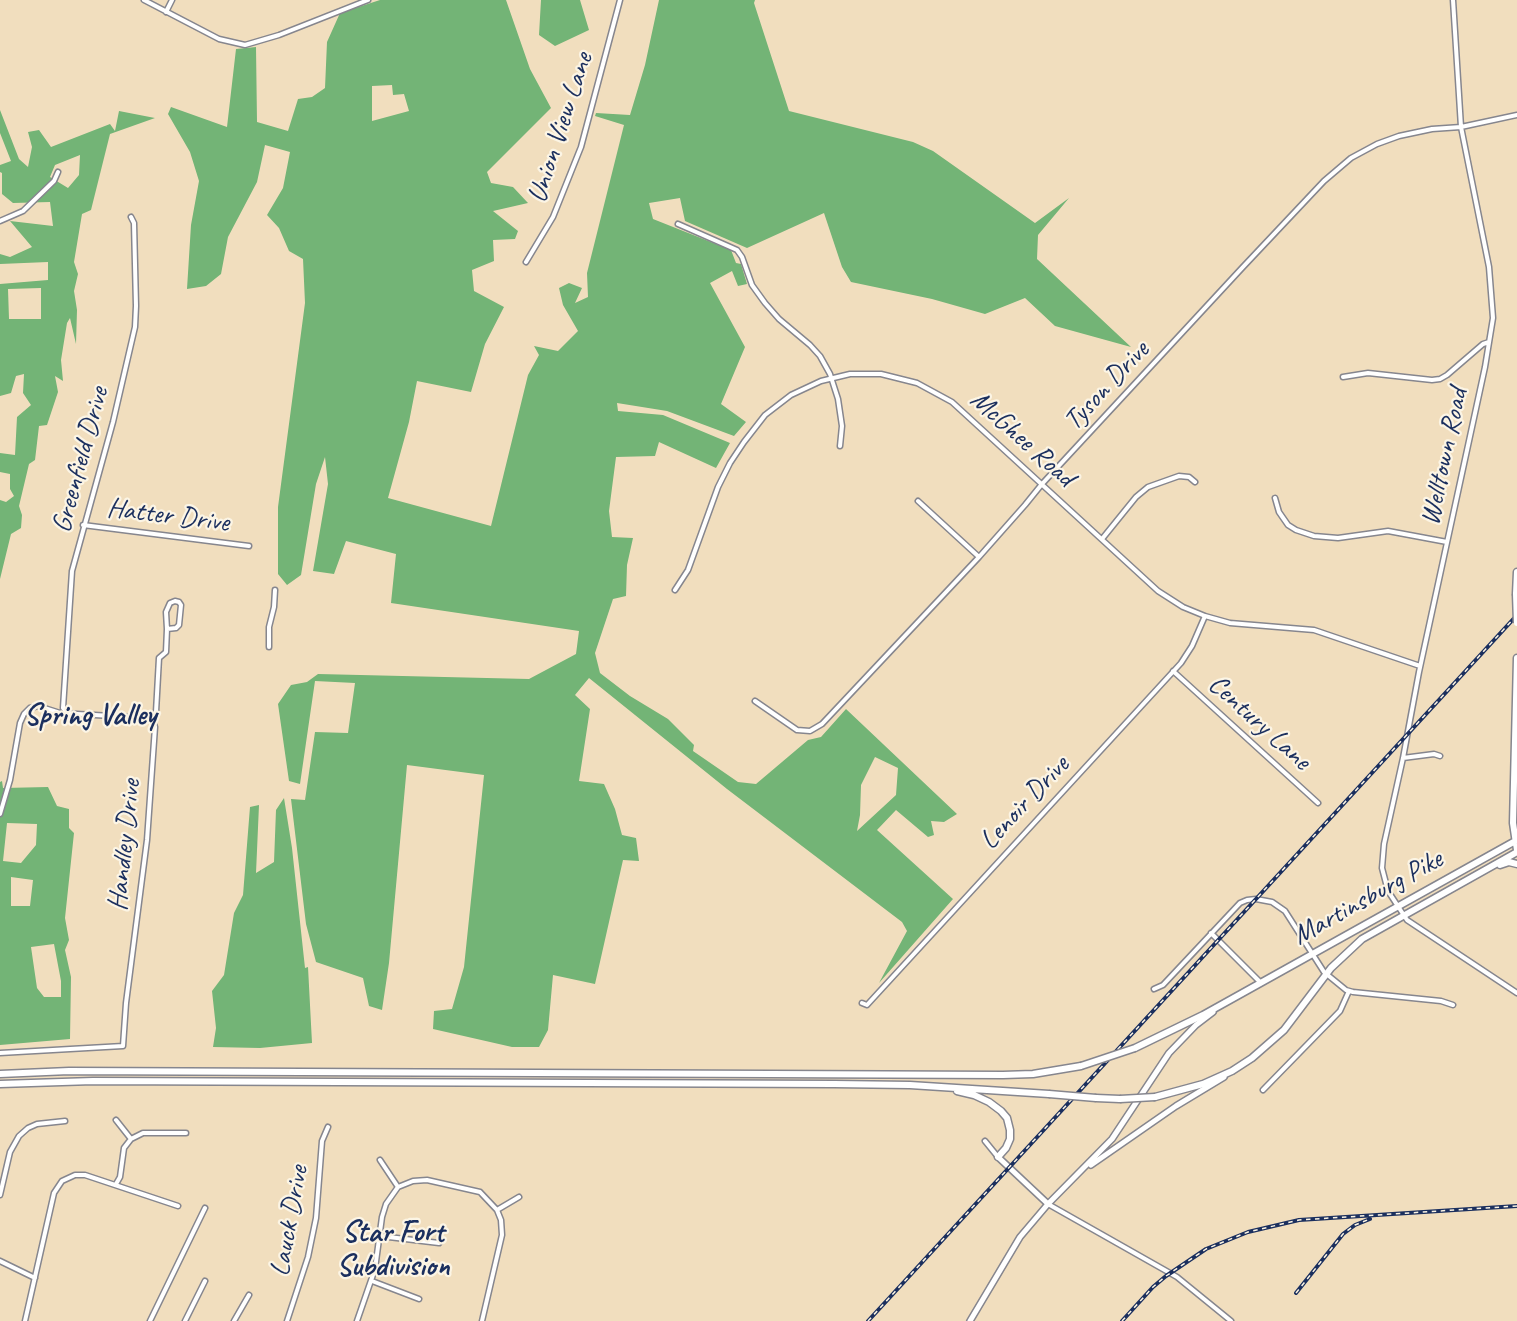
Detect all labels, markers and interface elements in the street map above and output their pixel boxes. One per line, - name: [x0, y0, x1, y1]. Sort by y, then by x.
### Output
- street label: Union View Lane: [521, 49, 601, 207]
- street label: Tyson Drive: [1057, 334, 1157, 438]
- street label: McGhee Road: [963, 383, 1081, 495]
- street label: Greenfield Drive: [45, 384, 117, 536]
- street label: Welltown Road: [1414, 385, 1476, 529]
- street label: Hatter Drive: [105, 492, 231, 540]
- street label: Century Lane: [1201, 668, 1317, 778]
- district label: Spring Valley: [24, 698, 156, 734]
- street label: Lenoir Drive: [973, 749, 1077, 857]
- street label: Handley Drive: [101, 778, 149, 912]
- street label: Martinsburg Pike: [1287, 843, 1449, 953]
- street label: Lauck Drive: [264, 1163, 316, 1279]
- district label: Star Fort Subdivision: [336, 1215, 450, 1286]

